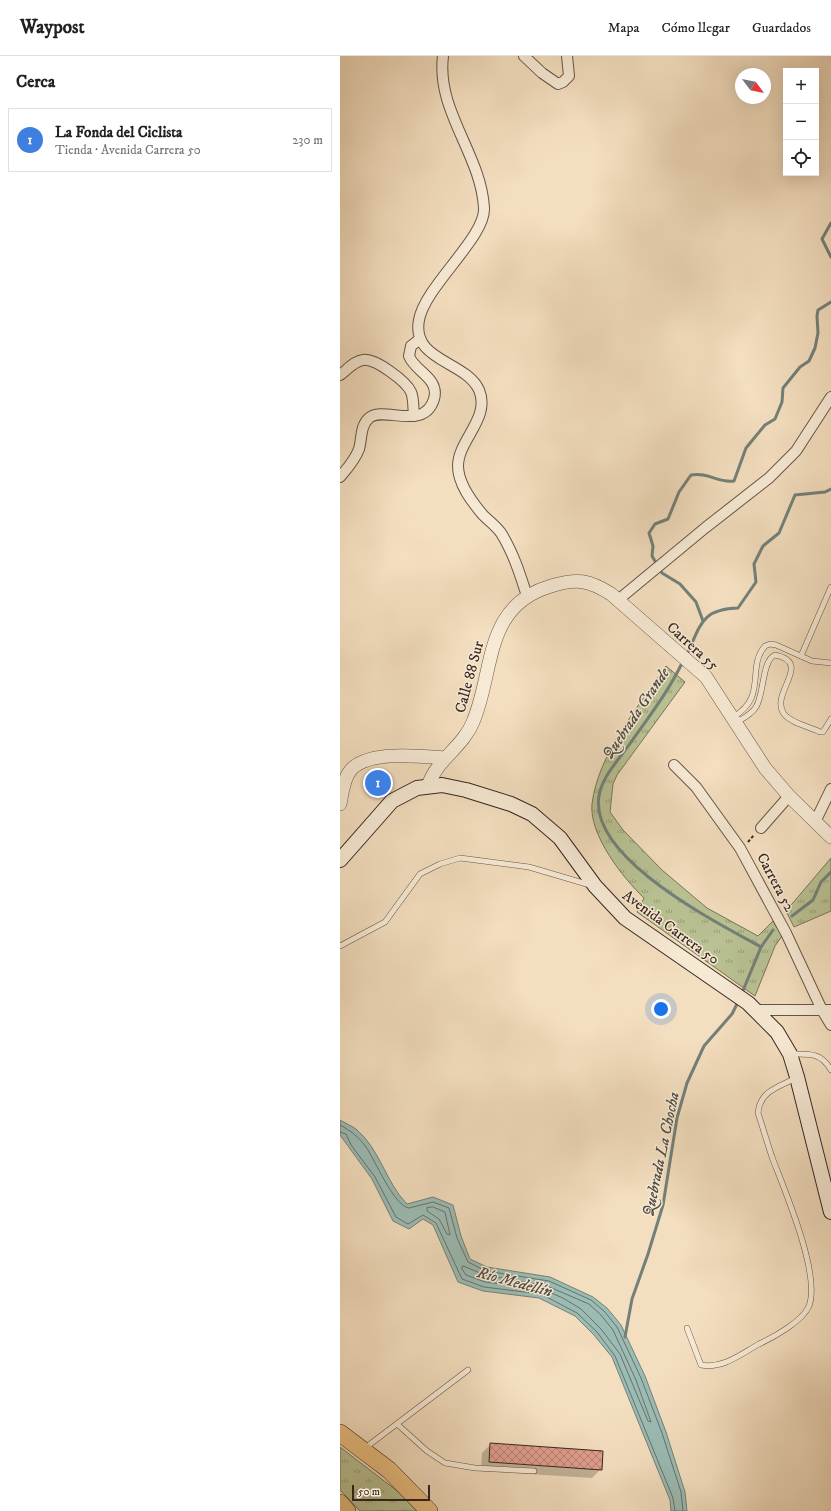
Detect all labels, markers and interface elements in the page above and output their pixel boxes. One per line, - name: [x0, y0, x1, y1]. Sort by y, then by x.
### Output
- text: Waypost: [20, 16, 84, 39]
- text: Mapa: [608, 19, 639, 37]
- text: Cómo llegar: [661, 19, 730, 37]
- text: Guardados: [752, 19, 811, 37]
- north arrow: [735, 68, 771, 104]
- map controls: [783, 68, 819, 176]
- button: +: [783, 68, 819, 104]
- text: Cerca: [16, 71, 55, 93]
- button: −: [783, 104, 819, 140]
- text: La Fonda del Ciclista: [55, 123, 182, 142]
- text: 1: [28, 132, 32, 148]
- text: 230 m: [292, 132, 323, 148]
- button: locate: [783, 140, 819, 176]
- text: Tienda · Avenida Carrera 50: [55, 142, 201, 158]
- street label: Carrera 55: [663, 618, 723, 675]
- street label: Calle 88 Sur: [451, 639, 488, 715]
- water label: Quebrada Grande: [598, 663, 674, 763]
- pin: 1: [365, 768, 391, 798]
- street label: Carrera 52: [752, 850, 799, 915]
- street label: Avenida Carrera 50: [619, 886, 723, 969]
- your location: [651, 999, 671, 1019]
- water label: Quebrada La Chocha: [638, 1090, 684, 1218]
- water label: Río Medellín: [474, 1262, 555, 1302]
- scale bar: [352, 1483, 430, 1502]
- text: 50 m: [358, 1485, 380, 1499]

